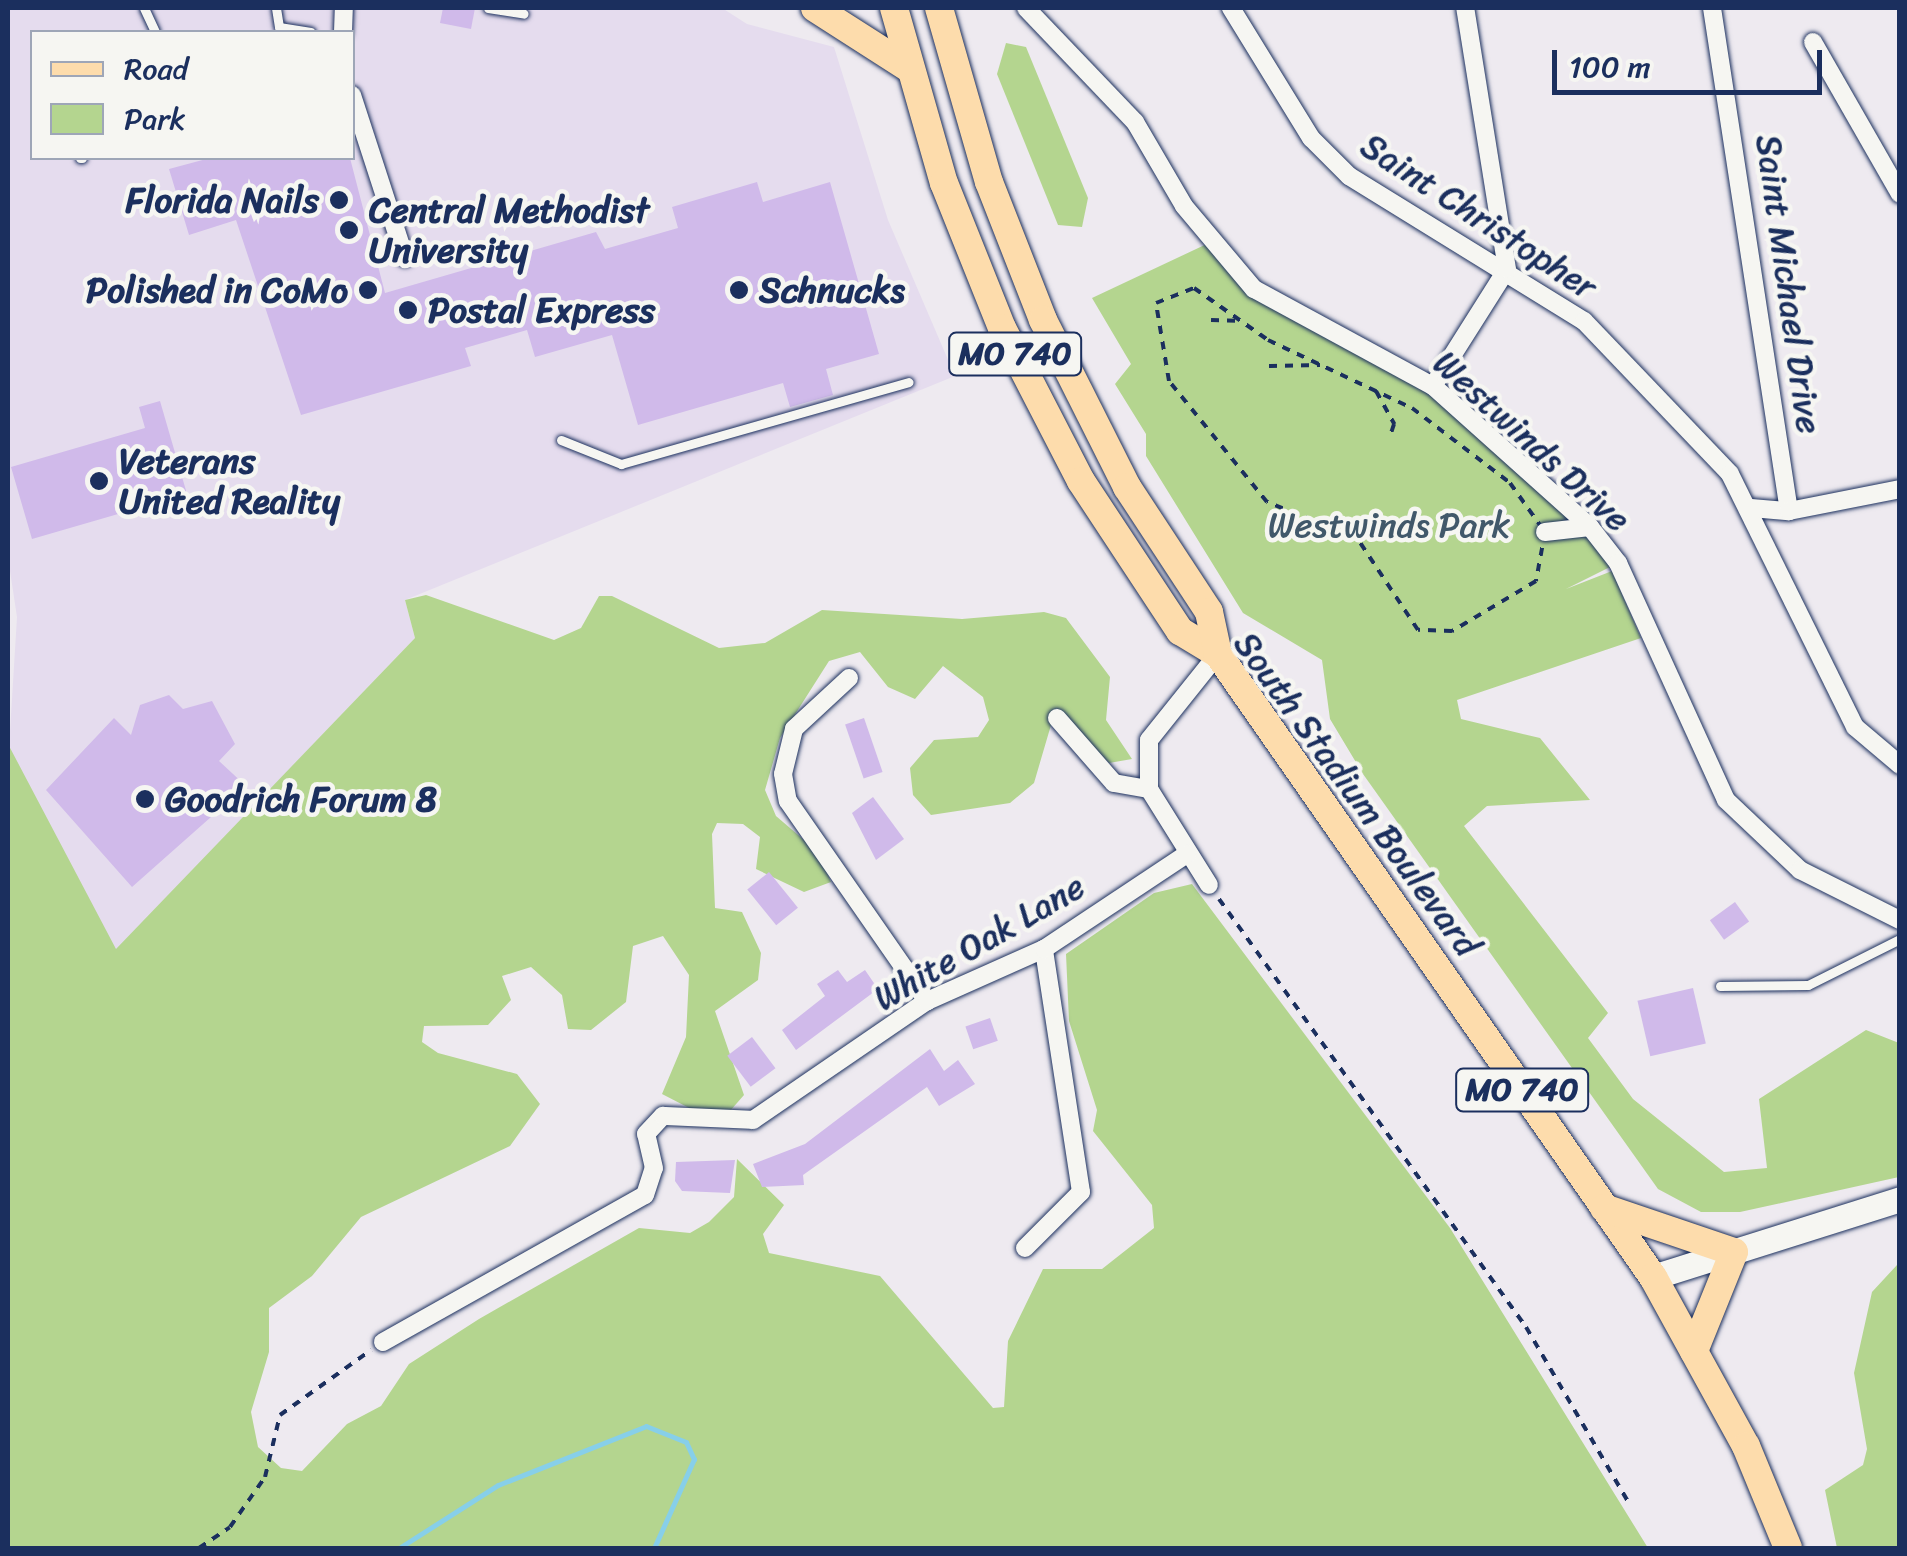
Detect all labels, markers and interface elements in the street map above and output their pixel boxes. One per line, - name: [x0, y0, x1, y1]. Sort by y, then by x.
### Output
- legend: [30, 30, 355, 160]
- scale bar: [1557, 30, 1827, 92]
- text: 100 m: [1569, 40, 1651, 94]
- text: Road: [124, 42, 188, 96]
- text: Park: [124, 92, 186, 146]
- street label: Saint Christopher: [1353, 124, 1605, 308]
- street label: Saint Michael Drive: [1747, 133, 1831, 435]
- place label: Florida Nails: [125, 179, 319, 221]
- marker: Florida Nails: [328, 189, 350, 211]
- place label: Central Methodist University: [369, 189, 651, 271]
- marker: Central Methodist University: [338, 219, 360, 241]
- place label: Polished in CoMo: [86, 269, 348, 311]
- place label: Schnucks: [759, 269, 905, 311]
- marker: Polished in CoMo: [357, 279, 379, 301]
- marker: Schnucks: [728, 279, 750, 301]
- place label: Postal Express: [428, 289, 655, 331]
- marker: Postal Express: [397, 299, 419, 321]
- road number: MO 740: [948, 327, 1082, 381]
- street label: Westwinds Drive: [1425, 342, 1639, 540]
- place label: Veterans United Reality: [119, 440, 341, 522]
- marker: Veterans United Reality: [88, 470, 110, 492]
- park label: Westwinds Park: [1268, 504, 1510, 546]
- street label: South Stadium Boulevard: [1225, 623, 1489, 965]
- place label: Goodrich Forum 8: [165, 778, 437, 820]
- marker: Goodrich Forum 8: [134, 788, 156, 810]
- street label: White Oak Lane: [866, 865, 1092, 1019]
- road number: MO 740: [1454, 1063, 1590, 1117]

